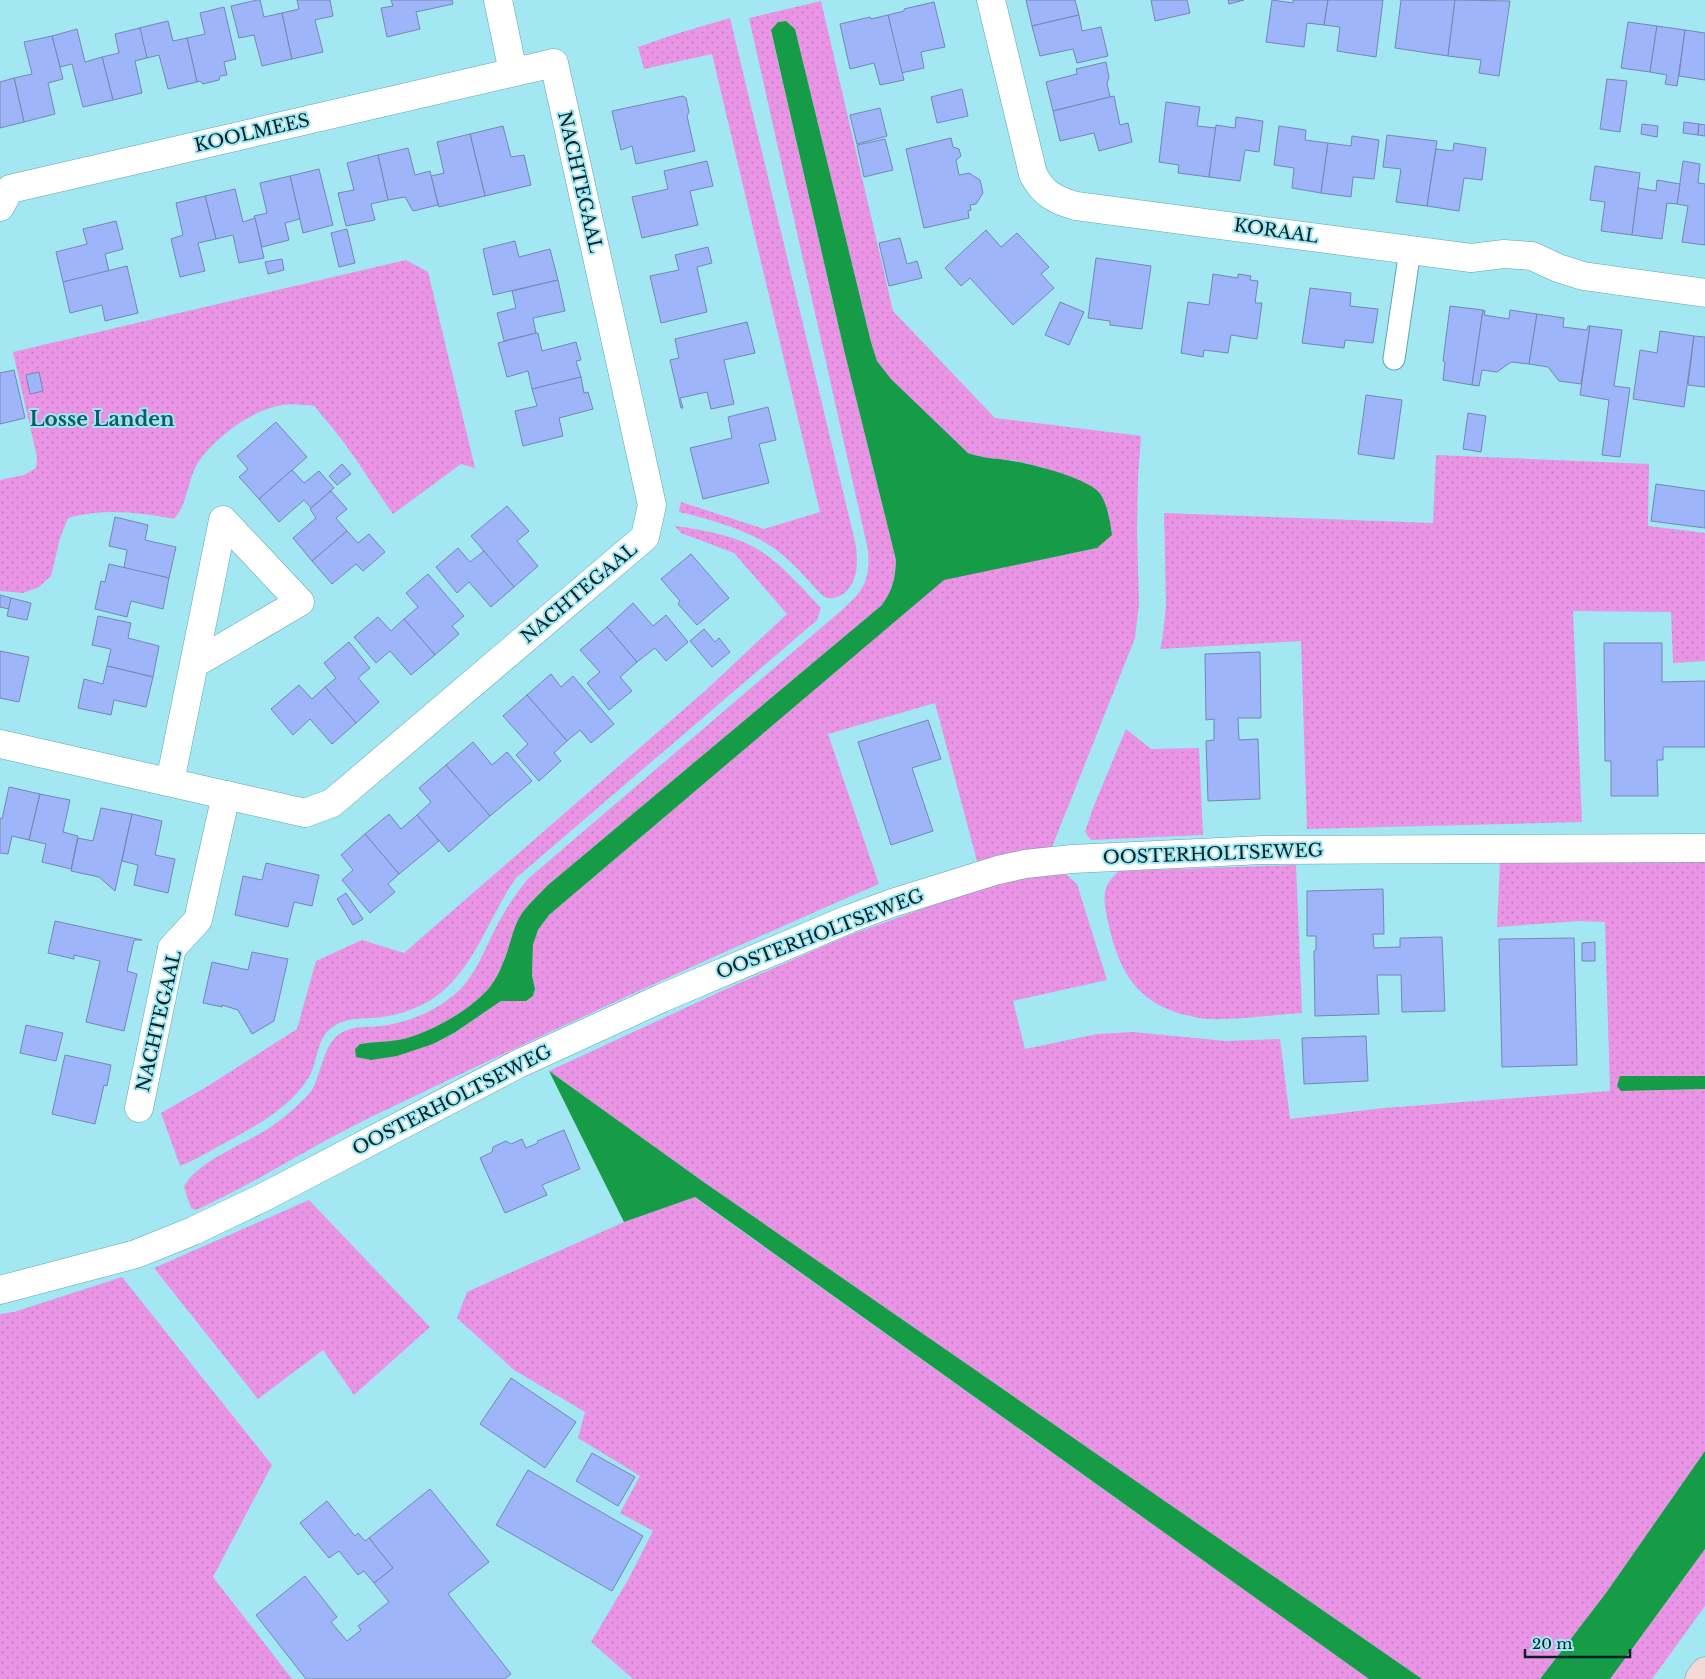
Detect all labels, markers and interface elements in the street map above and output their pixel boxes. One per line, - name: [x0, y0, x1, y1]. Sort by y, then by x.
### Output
- street label: KOOLMEES: [192, 109, 312, 157]
- street label: NACHTEGAAL: [553, 109, 607, 255]
- street label: KORAAL: [1232, 214, 1320, 248]
- district label: Losse Landen: [29, 407, 175, 431]
- street label: NACHTEGAAL: [517, 538, 641, 648]
- street label: OOSTERHOLTSEWEG: [1102, 839, 1324, 869]
- street label: OOSTERHOLTSEWEG: [713, 884, 927, 984]
- street label: NACHTEGAAL: [132, 948, 186, 1094]
- street label: OOSTERHOLTSEWEG: [349, 1040, 556, 1160]
- scale bar: [1525, 1626, 1630, 1658]
- text: 20 m: [1532, 1634, 1572, 1653]

